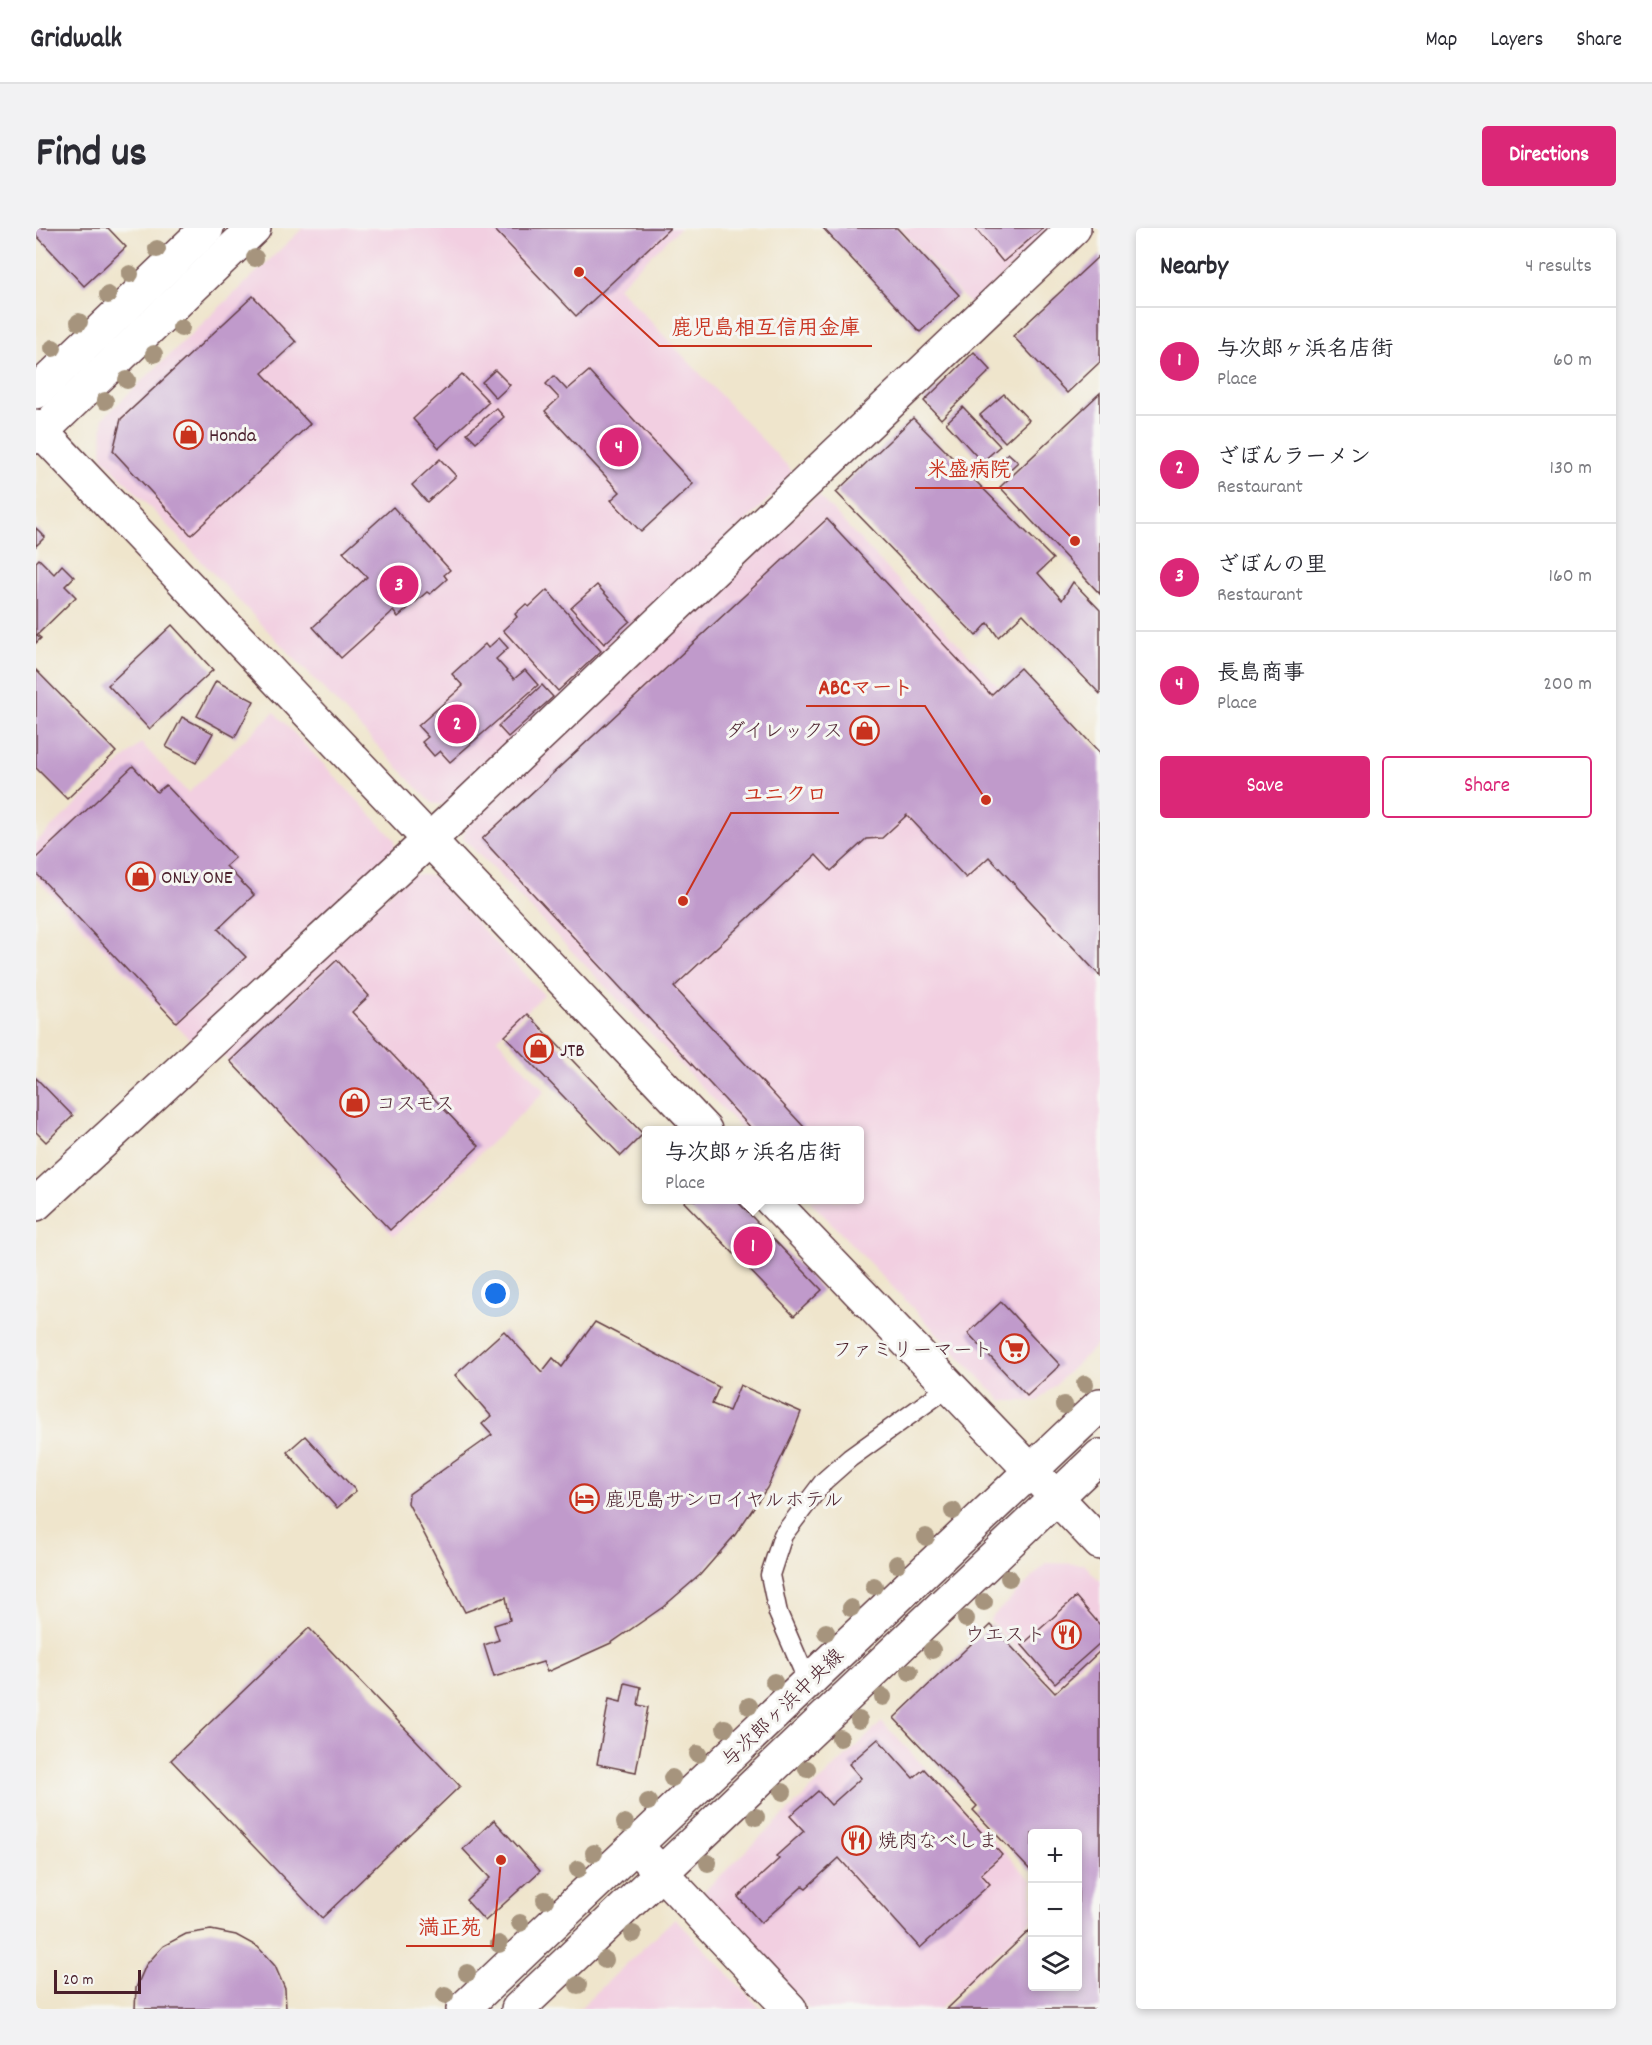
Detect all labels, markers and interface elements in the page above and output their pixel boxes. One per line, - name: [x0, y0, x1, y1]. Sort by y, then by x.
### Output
- text: Gridwalk: [30, 21, 122, 61]
- text: Map: [1426, 26, 1457, 56]
- text: Layers: [1490, 26, 1543, 56]
- text: Share: [1576, 26, 1622, 56]
- text: Find us: [36, 126, 147, 186]
- button: Directions: [1482, 126, 1616, 186]
- text: Nearby: [1160, 249, 1228, 286]
- text: 4 results: [1525, 253, 1592, 281]
- callout: 鹿児島相互信用金庫: [659, 307, 872, 346]
- text: 鹿児島相互信用金庫: [672, 315, 861, 345]
- text: 与次郎ヶ浜名店街: [1217, 335, 1393, 366]
- text: 1: [1177, 347, 1182, 375]
- text: 60 m: [1553, 347, 1592, 375]
- text: Place: [1217, 366, 1257, 394]
- shop icon: Honda: [172, 418, 204, 450]
- place label: Honda: [209, 423, 257, 451]
- pin: 4: [600, 424, 638, 470]
- text: ざぼんラーメン: [1217, 443, 1371, 474]
- callout: 米盛病院: [915, 449, 1023, 488]
- text: 2: [1175, 455, 1184, 483]
- text: 130 m: [1550, 455, 1592, 483]
- text: 米盛病院: [927, 457, 1011, 487]
- text: Restaurant: [1217, 474, 1303, 502]
- text: ざぼんの里: [1217, 551, 1327, 582]
- pin: 3: [380, 562, 418, 608]
- text: 3: [1175, 563, 1184, 591]
- text: 160 m: [1549, 563, 1592, 591]
- text: Restaurant: [1217, 582, 1303, 610]
- text: 長島商事: [1217, 659, 1305, 690]
- callout: ABCマート: [806, 667, 925, 706]
- text: 4: [1175, 671, 1184, 699]
- text: 200 m: [1543, 671, 1592, 699]
- text: ABCマート: [819, 675, 913, 705]
- text: Place: [1217, 690, 1257, 718]
- pin: 2: [438, 702, 476, 746]
- shop icon: ダイレックス: [848, 714, 880, 746]
- place label: ダイレックス: [725, 719, 843, 747]
- button: Save: [1160, 756, 1370, 818]
- button: Share: [1382, 756, 1592, 818]
- callout: ユニクロ: [731, 774, 839, 813]
- text: ユニクロ: [743, 782, 827, 812]
- shop icon: ONLY ONE: [124, 860, 156, 892]
- place label: ONLY ONE: [161, 865, 233, 893]
- shop icon: JTB: [523, 1033, 555, 1065]
- place label: JTB: [560, 1038, 585, 1066]
- shop icon: コスモス: [339, 1087, 371, 1119]
- place label: コスモス: [376, 1092, 455, 1120]
- popup: [642, 1126, 864, 1204]
- text: 与次郎ヶ浜名店街: [665, 1139, 841, 1170]
- text: Place: [665, 1170, 705, 1198]
- pin: 1: [734, 1224, 772, 1268]
- your location: [481, 1279, 510, 1308]
- supermarket icon: ファミリーマート: [998, 1333, 1030, 1365]
- place label: ファミリーマート: [833, 1338, 993, 1366]
- hotel icon: 鹿児島サンロイヤルホテル: [568, 1483, 600, 1515]
- place label: 鹿児島サンロイヤルホテル: [605, 1488, 844, 1516]
- restaurant icon: ウエスト: [1051, 1618, 1083, 1650]
- place label: ウエスト: [964, 1623, 1046, 1651]
- street label: 与次郎ヶ浜中央線: [717, 1644, 851, 1775]
- restaurant icon: 焼肉なべしま: [841, 1824, 873, 1856]
- place label: 焼肉なべしま: [878, 1829, 998, 1857]
- map controls: [1028, 1829, 1082, 1991]
- button: +: [1028, 1829, 1082, 1883]
- button: −: [1028, 1883, 1082, 1937]
- callout: 満正苑: [406, 1907, 493, 1946]
- text: 満正苑: [419, 1915, 482, 1945]
- button: layers: [1028, 1937, 1082, 1991]
- scale bar: [54, 1967, 141, 1994]
- text: 20 m: [63, 1969, 93, 1992]

